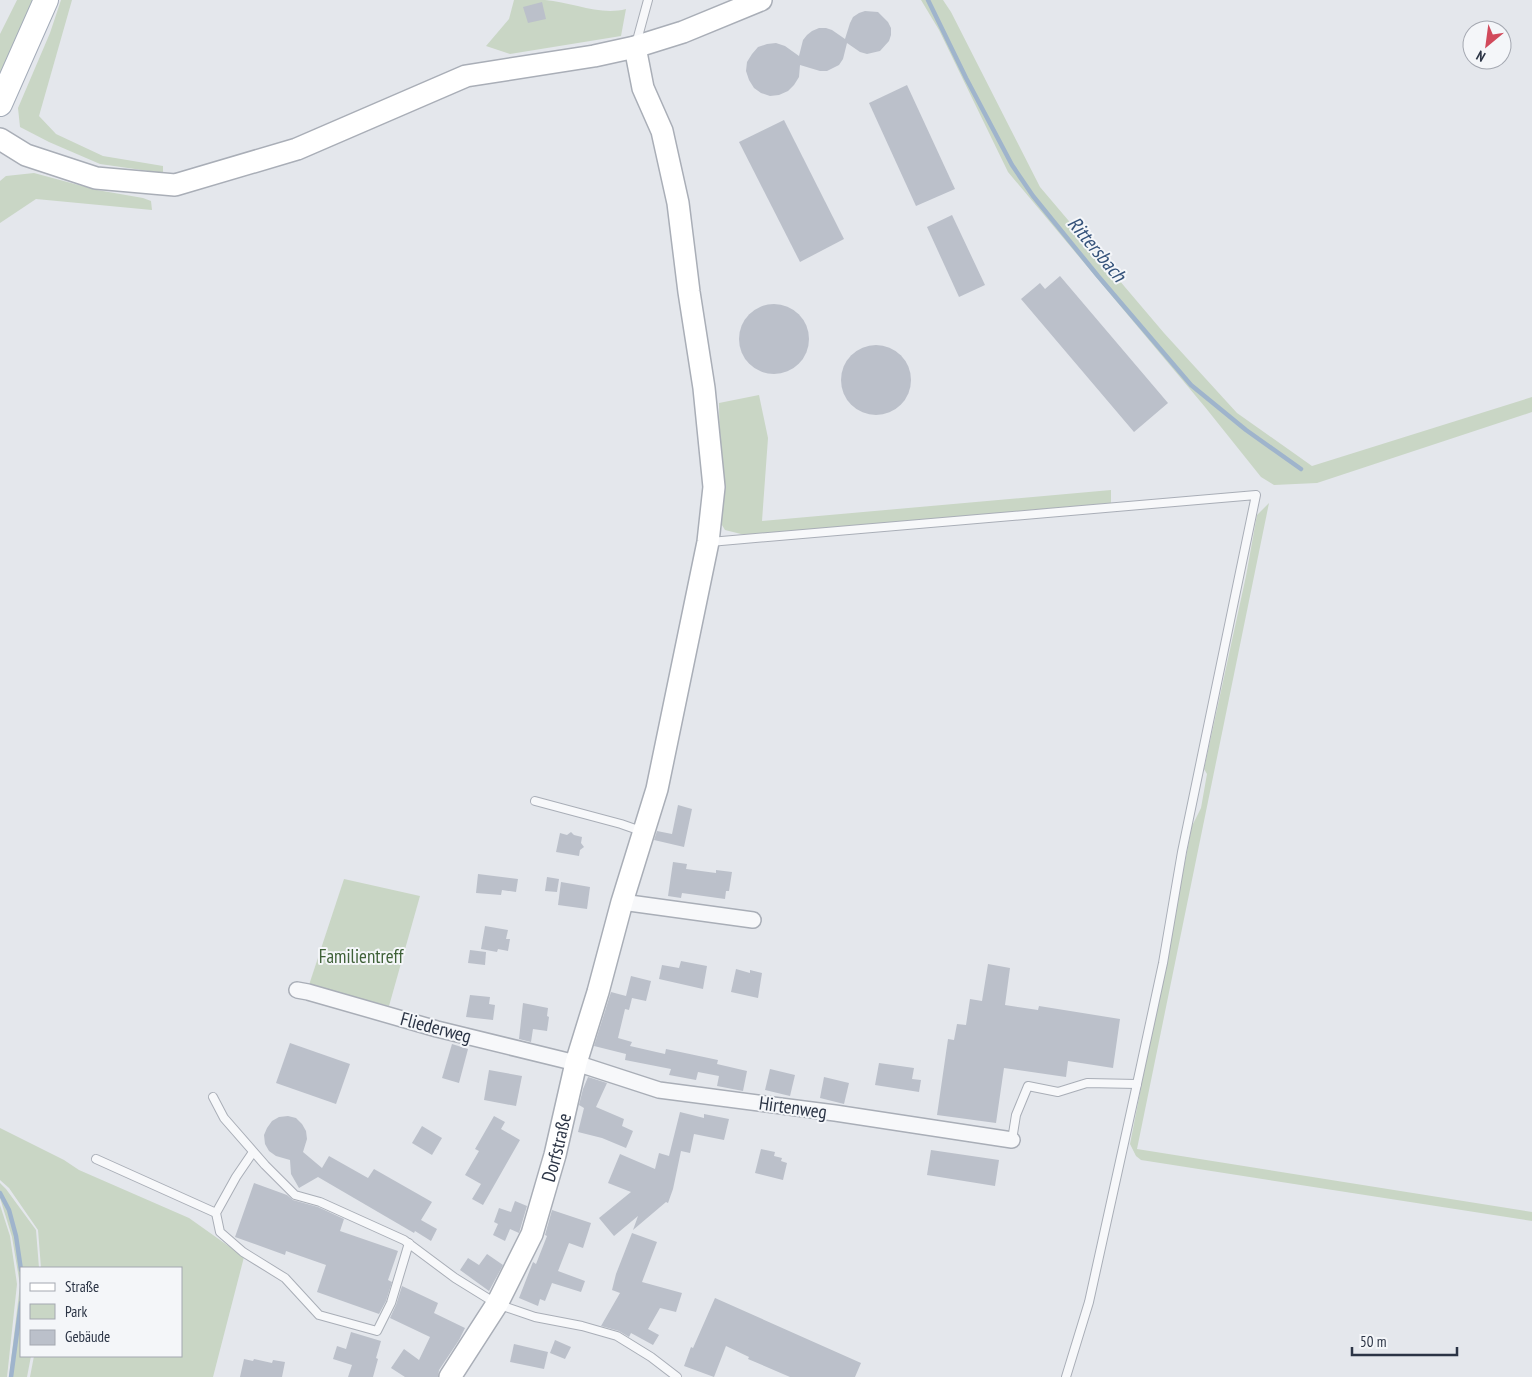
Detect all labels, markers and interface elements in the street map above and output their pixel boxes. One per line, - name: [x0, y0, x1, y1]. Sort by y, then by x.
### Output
- north arrow: [1462, 20, 1512, 70]
- text: N: [1473, 47, 1488, 66]
- water label: Rittersbach: [1062, 211, 1133, 288]
- park label: Familientreff: [319, 944, 404, 968]
- street label: Fliederweg: [398, 1006, 474, 1048]
- street label: Hirtenweg: [758, 1090, 828, 1124]
- street label: Dorfstraße: [536, 1111, 576, 1185]
- legend: [20, 1267, 182, 1357]
- text: Straße: [65, 1277, 99, 1296]
- text: Park: [65, 1302, 87, 1321]
- scale bar: [1352, 1324, 1457, 1356]
- text: Gebäude: [65, 1327, 110, 1346]
- text: 50 m: [1360, 1332, 1386, 1351]

